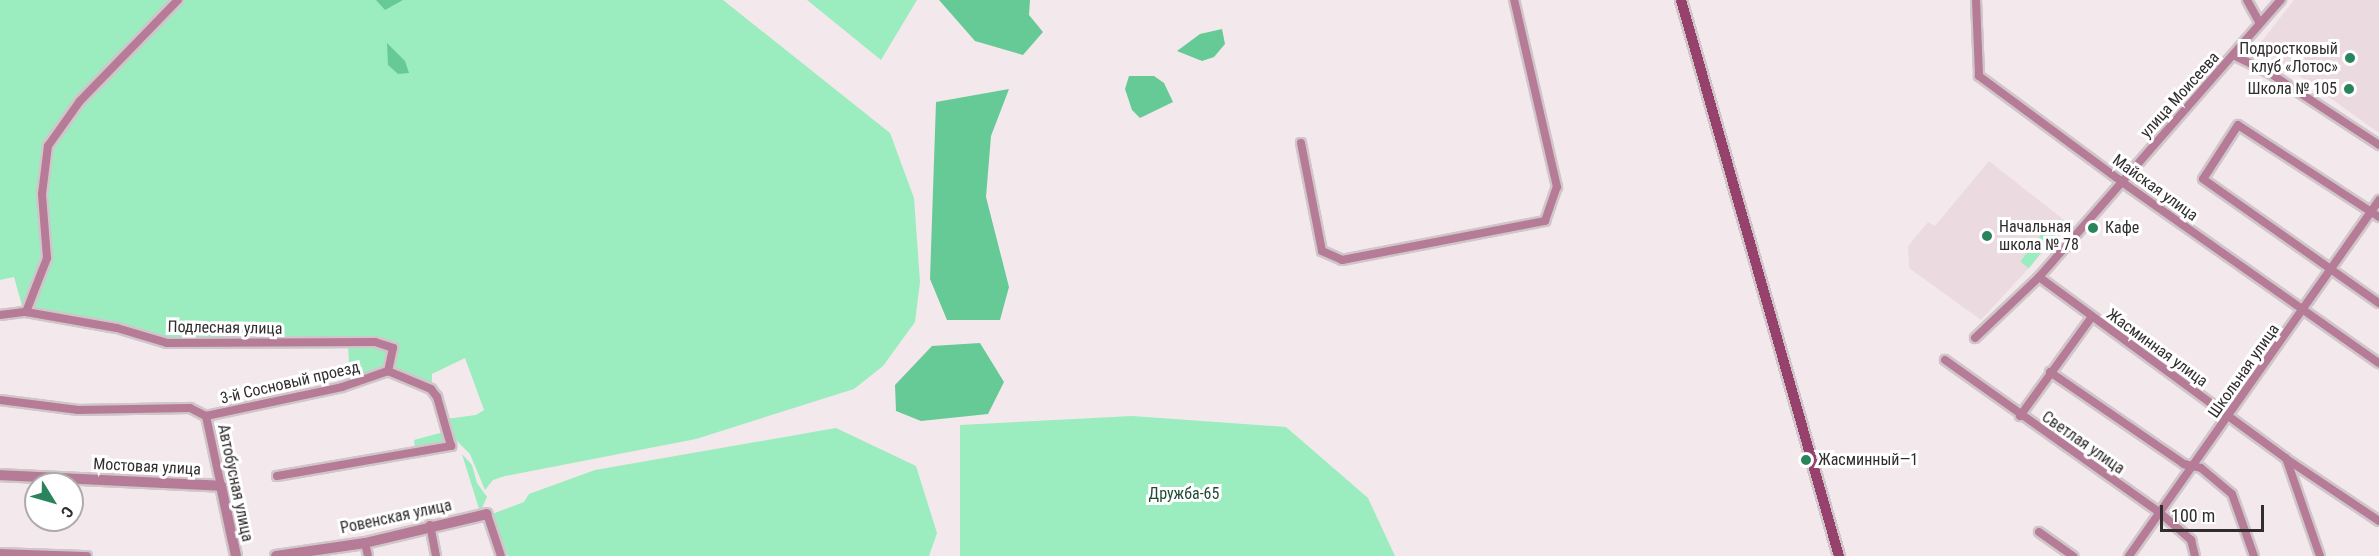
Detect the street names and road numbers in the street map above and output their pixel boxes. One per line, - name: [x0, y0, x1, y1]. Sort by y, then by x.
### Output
- street label: улица Моисеева: [2136, 48, 2224, 142]
- street label: Майская улица: [2109, 151, 2201, 225]
- street label: Жасминная улица: [2103, 305, 2211, 391]
- street label: Подлесная улица: [167, 317, 283, 339]
- street label: Школьная улица: [2205, 320, 2283, 422]
- street label: 3-й Сосновый проезд: [218, 358, 362, 408]
- street label: Светлая улица: [2038, 407, 2128, 479]
- street label: Автобусная улица: [213, 423, 257, 543]
- street label: Мостовая улица: [93, 455, 201, 479]
- street label: Ровенская улица: [339, 496, 453, 538]

